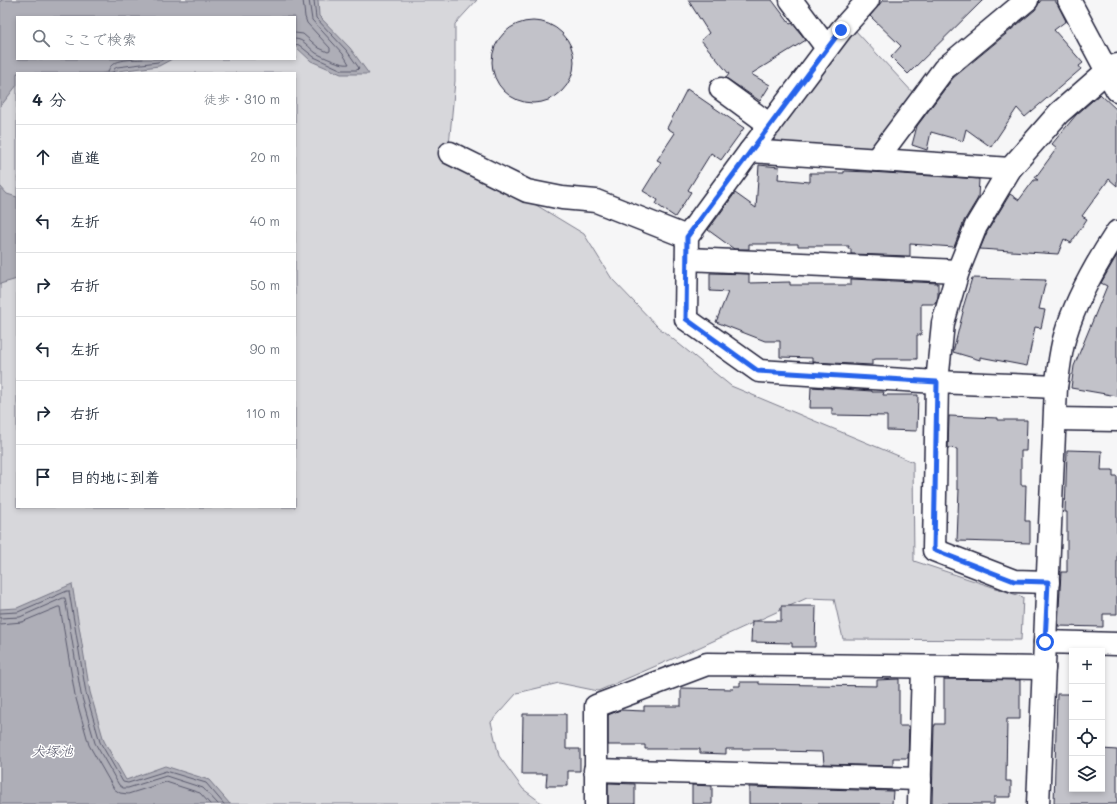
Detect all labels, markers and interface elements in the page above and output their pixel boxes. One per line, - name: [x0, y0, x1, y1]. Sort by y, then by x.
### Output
- search box: [16, 16, 296, 60]
- route end: [832, 21, 850, 39]
- icon: search: [30, 27, 52, 49]
- text: ここで検索: [62, 29, 137, 49]
- text: 4 分: [32, 88, 66, 110]
- text: 徒歩 · 310 m: [204, 90, 280, 107]
- icon: ahead: [32, 146, 54, 168]
- text: 直進: [70, 147, 100, 167]
- text: 20 m: [250, 148, 280, 165]
- icon: left: [32, 210, 54, 232]
- text: 左折: [70, 211, 100, 231]
- text: 40 m: [250, 212, 280, 229]
- icon: right: [32, 274, 54, 296]
- text: 右折: [70, 275, 100, 295]
- text: 50 m: [250, 276, 280, 293]
- icon: left: [32, 338, 54, 360]
- text: 左折: [70, 339, 100, 359]
- text: 90 m: [250, 340, 280, 357]
- icon: right: [32, 402, 54, 424]
- text: 右折: [70, 403, 100, 423]
- text: 110 m: [246, 404, 280, 421]
- icon: arrive: [32, 466, 54, 488]
- text: 目的地に到着: [70, 467, 160, 487]
- route start: [1036, 633, 1054, 651]
- map controls: [1069, 648, 1105, 792]
- button: +: [1069, 648, 1105, 684]
- button: −: [1069, 684, 1105, 720]
- button: locate: [1069, 720, 1105, 756]
- water label: 犬塚池: [31, 741, 74, 760]
- button: layers: [1069, 756, 1105, 792]

